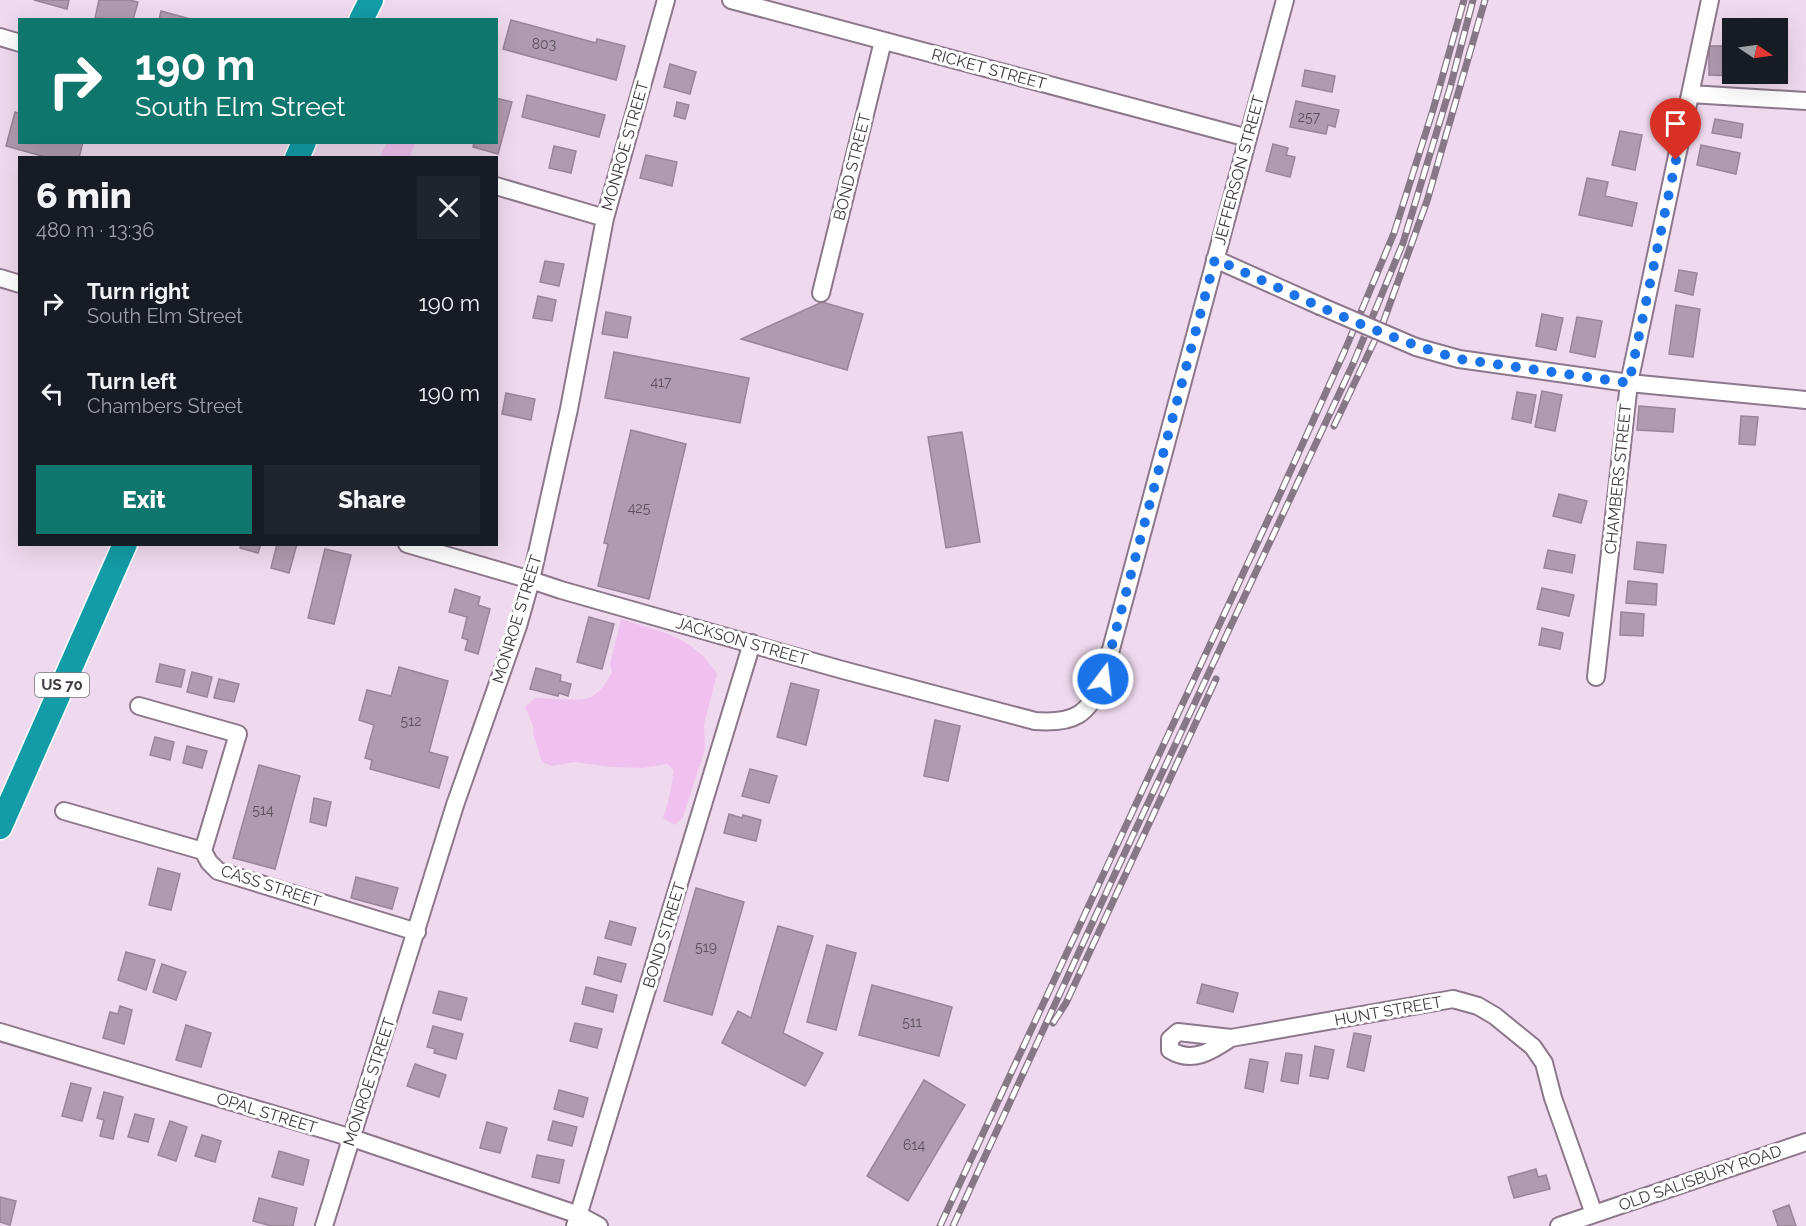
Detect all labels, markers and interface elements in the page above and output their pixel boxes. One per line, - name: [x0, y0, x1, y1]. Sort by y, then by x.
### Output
- north arrow: [1722, 18, 1788, 84]
- map controls: [1722, 18, 1788, 84]
- house number: 803: [532, 36, 556, 52]
- text: 190 m: [135, 41, 255, 90]
- icon: right: [36, 42, 114, 120]
- street label: RICKET STREET: [930, 45, 1049, 93]
- street label: MONROE STREET: [597, 79, 653, 213]
- text: South Elm Street: [135, 91, 346, 122]
- street label: JEFFERSON STREET: [1210, 93, 1268, 247]
- pin: [1650, 98, 1701, 160]
- icon: arrive: [1659, 107, 1692, 140]
- house number: 257: [1298, 109, 1321, 125]
- street label: BOND STREET: [830, 111, 875, 223]
- text: 6 min: [36, 174, 132, 216]
- button: close: [417, 176, 480, 239]
- text: 480 m · 13:36: [36, 218, 154, 242]
- text: Turn right: [87, 278, 190, 304]
- icon: right: [36, 287, 69, 320]
- text: 190 m: [418, 290, 480, 316]
- text: South Elm Street: [87, 304, 243, 328]
- text: Turn left: [87, 368, 177, 394]
- house number: 417: [650, 374, 672, 390]
- icon: left: [36, 377, 69, 410]
- text: 190 m: [418, 380, 480, 406]
- text: Chambers Street: [87, 394, 243, 418]
- street label: CHAMBERS STREET: [1601, 402, 1635, 555]
- button: Exit: [36, 465, 252, 534]
- button: Share: [264, 465, 480, 534]
- house number: 425: [628, 500, 651, 516]
- street label: MONROE STREET: [488, 552, 546, 686]
- street label: JACKSON STREET: [674, 613, 810, 669]
- position arrow: [1071, 647, 1135, 711]
- road number: US 70: [35, 673, 89, 697]
- house number: 512: [401, 713, 421, 729]
- house number: 514: [252, 802, 274, 818]
- street label: CASS STREET: [219, 861, 324, 911]
- street label: BOND STREET: [639, 880, 689, 990]
- house number: 519: [695, 939, 717, 955]
- street label: HUNT STREET: [1333, 992, 1443, 1030]
- house number: 511: [902, 1014, 922, 1030]
- street label: MONROE STREET: [339, 1015, 399, 1149]
- street label: OPAL STREET: [214, 1089, 320, 1137]
- house number: 614: [903, 1137, 925, 1153]
- street label: OLD SALISBURY ROAD: [1616, 1141, 1784, 1215]

